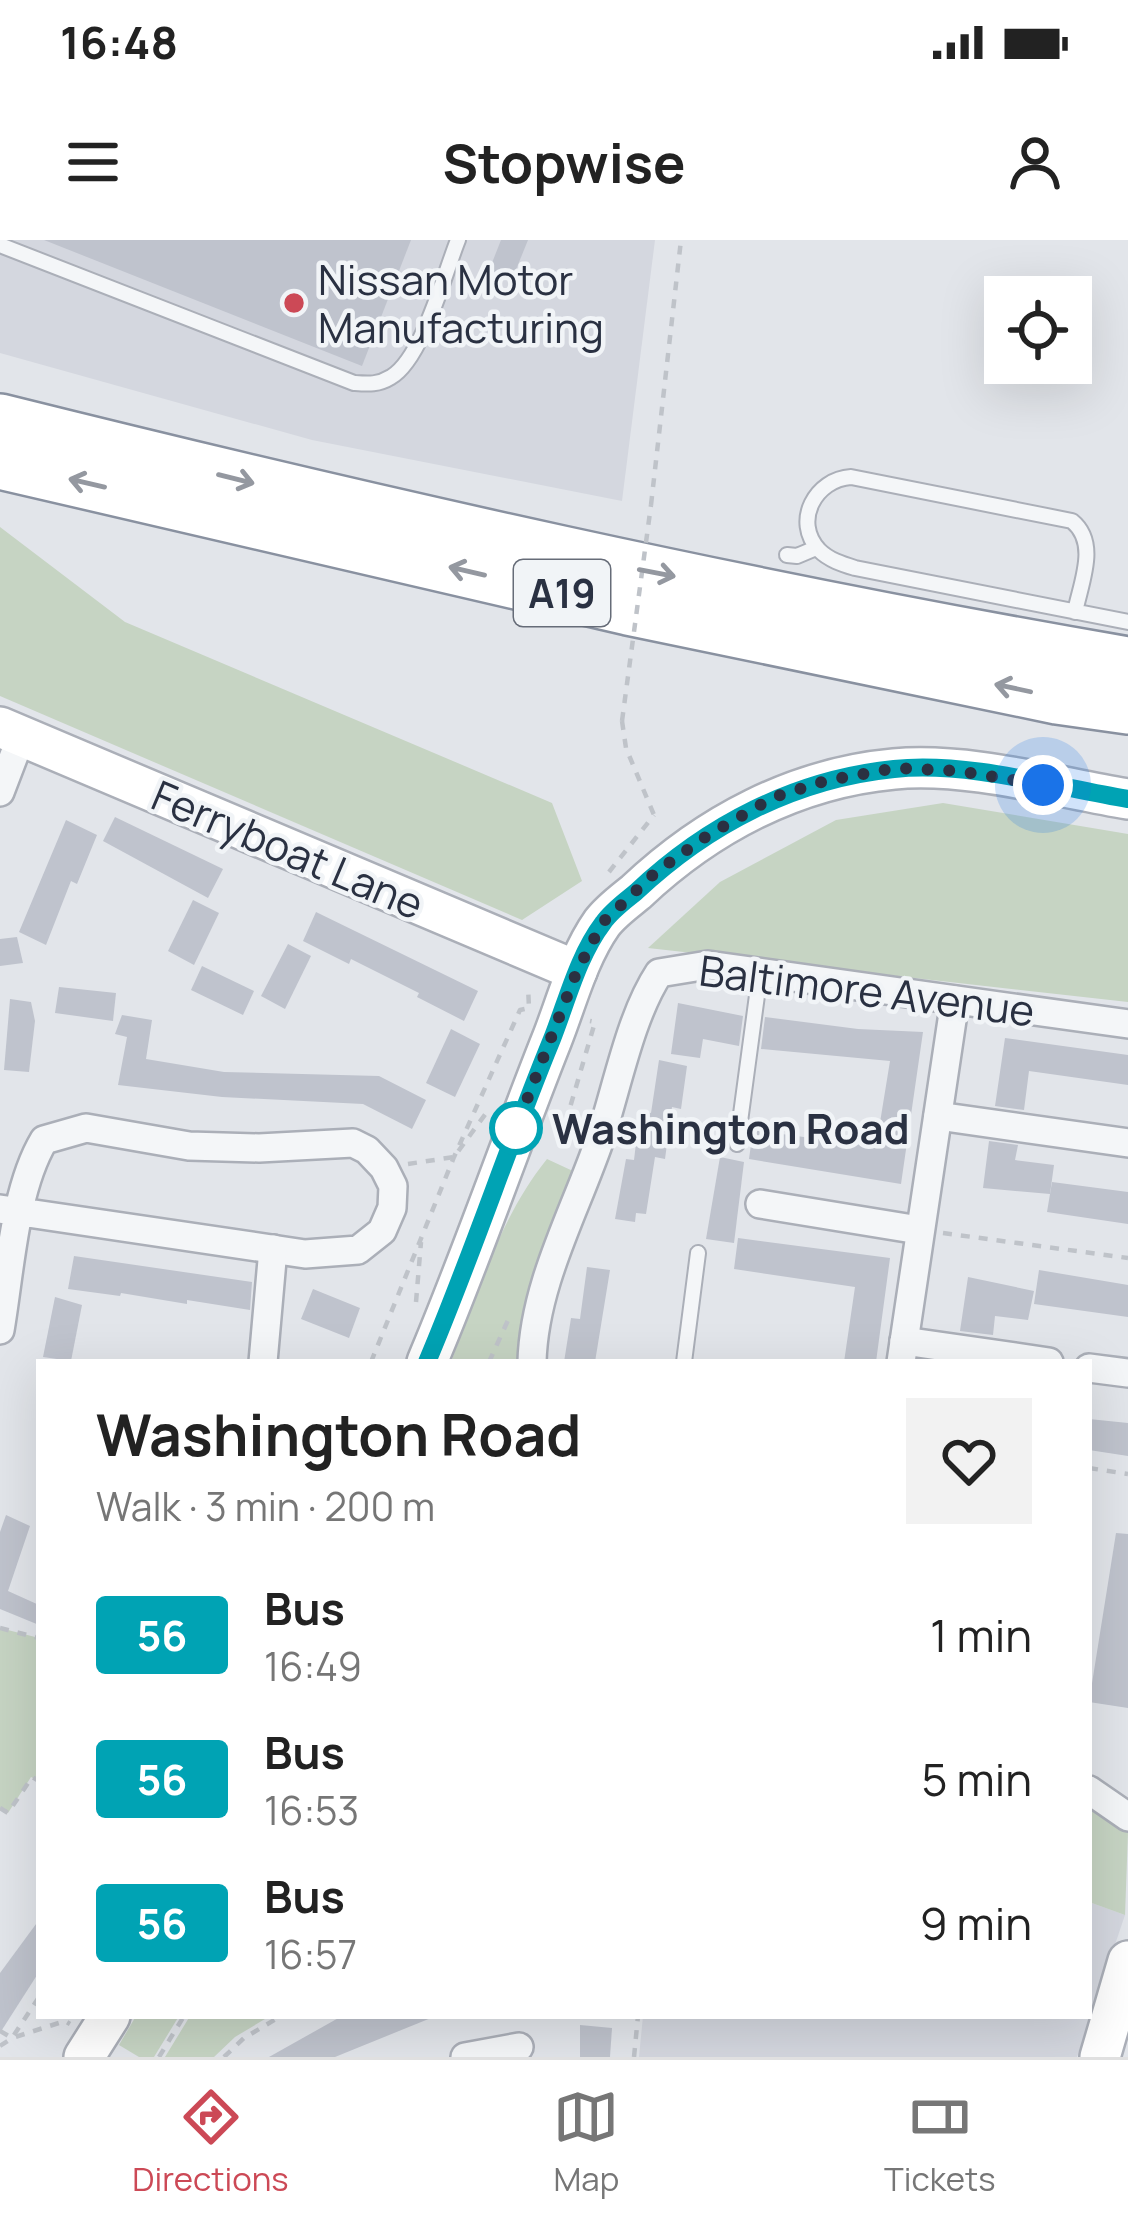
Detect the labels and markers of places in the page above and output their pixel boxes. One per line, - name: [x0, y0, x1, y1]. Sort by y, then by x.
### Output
- place label: Nissan Motor Manufacturing: [318, 250, 604, 356]
- marker: Nissan Motor Manufacturing: [281, 290, 307, 316]
- place label: Washington Road: [552, 1099, 910, 1157]
- marker: Washington Road: [491, 1103, 541, 1153]

